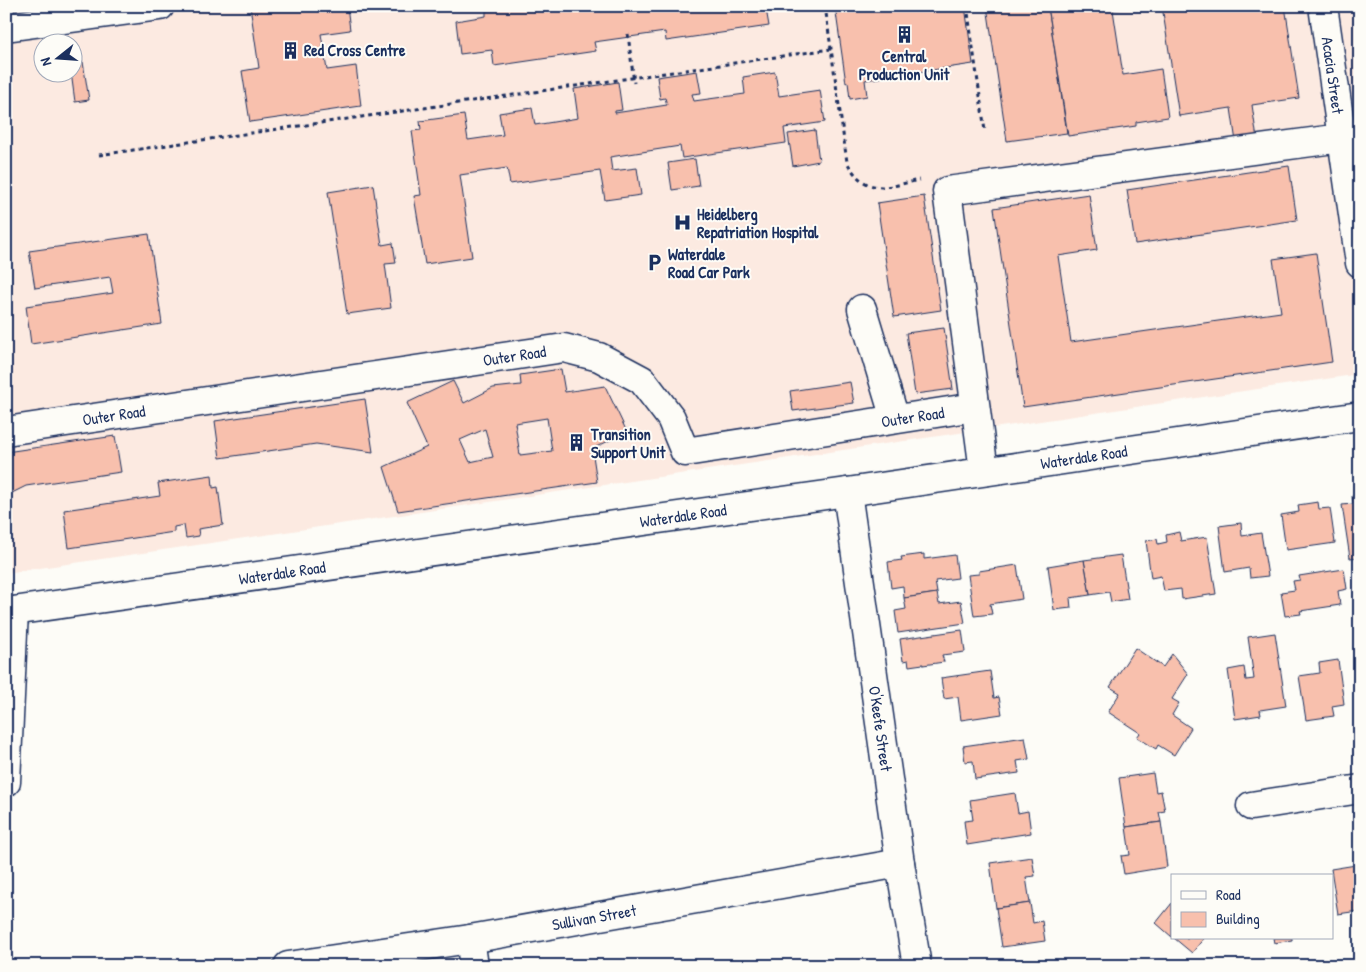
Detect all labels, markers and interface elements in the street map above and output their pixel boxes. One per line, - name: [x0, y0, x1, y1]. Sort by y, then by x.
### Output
- building icon: Central Production Unit: [894, 25, 914, 45]
- north arrow: [32, 32, 82, 82]
- street label: Acacia Street: [1317, 35, 1349, 116]
- place label: Red Cross Centre: [304, 39, 406, 61]
- building icon: Red Cross Centre: [280, 40, 300, 60]
- place label: Central Production Unit: [859, 45, 950, 85]
- text: N: [35, 55, 55, 68]
- place label: Heidelberg Repatriation Hospital: [697, 203, 819, 244]
- hospital icon: Heidelberg Repatriation Hospital: [673, 213, 693, 233]
- place label: Waterdale Road Car Park: [668, 243, 750, 283]
- parking icon: Waterdale Road Car Park: [644, 253, 664, 273]
- street label: Outer Road: [481, 340, 547, 371]
- street label: Outer Road: [81, 399, 147, 431]
- street label: Outer Road: [880, 401, 946, 432]
- place label: Transition Support Unit: [590, 423, 666, 464]
- building icon: Transition Support Unit: [567, 433, 587, 453]
- street label: Waterdale Road: [1039, 440, 1129, 474]
- street label: Waterdale Road: [638, 498, 728, 532]
- street label: Waterdale Road: [237, 556, 327, 590]
- street label: O'Keefe Street: [864, 685, 898, 773]
- legend: [1171, 874, 1334, 940]
- text: Road: [1216, 884, 1241, 905]
- street label: Sullivan Street: [550, 899, 638, 935]
- text: Building: [1216, 908, 1260, 929]

